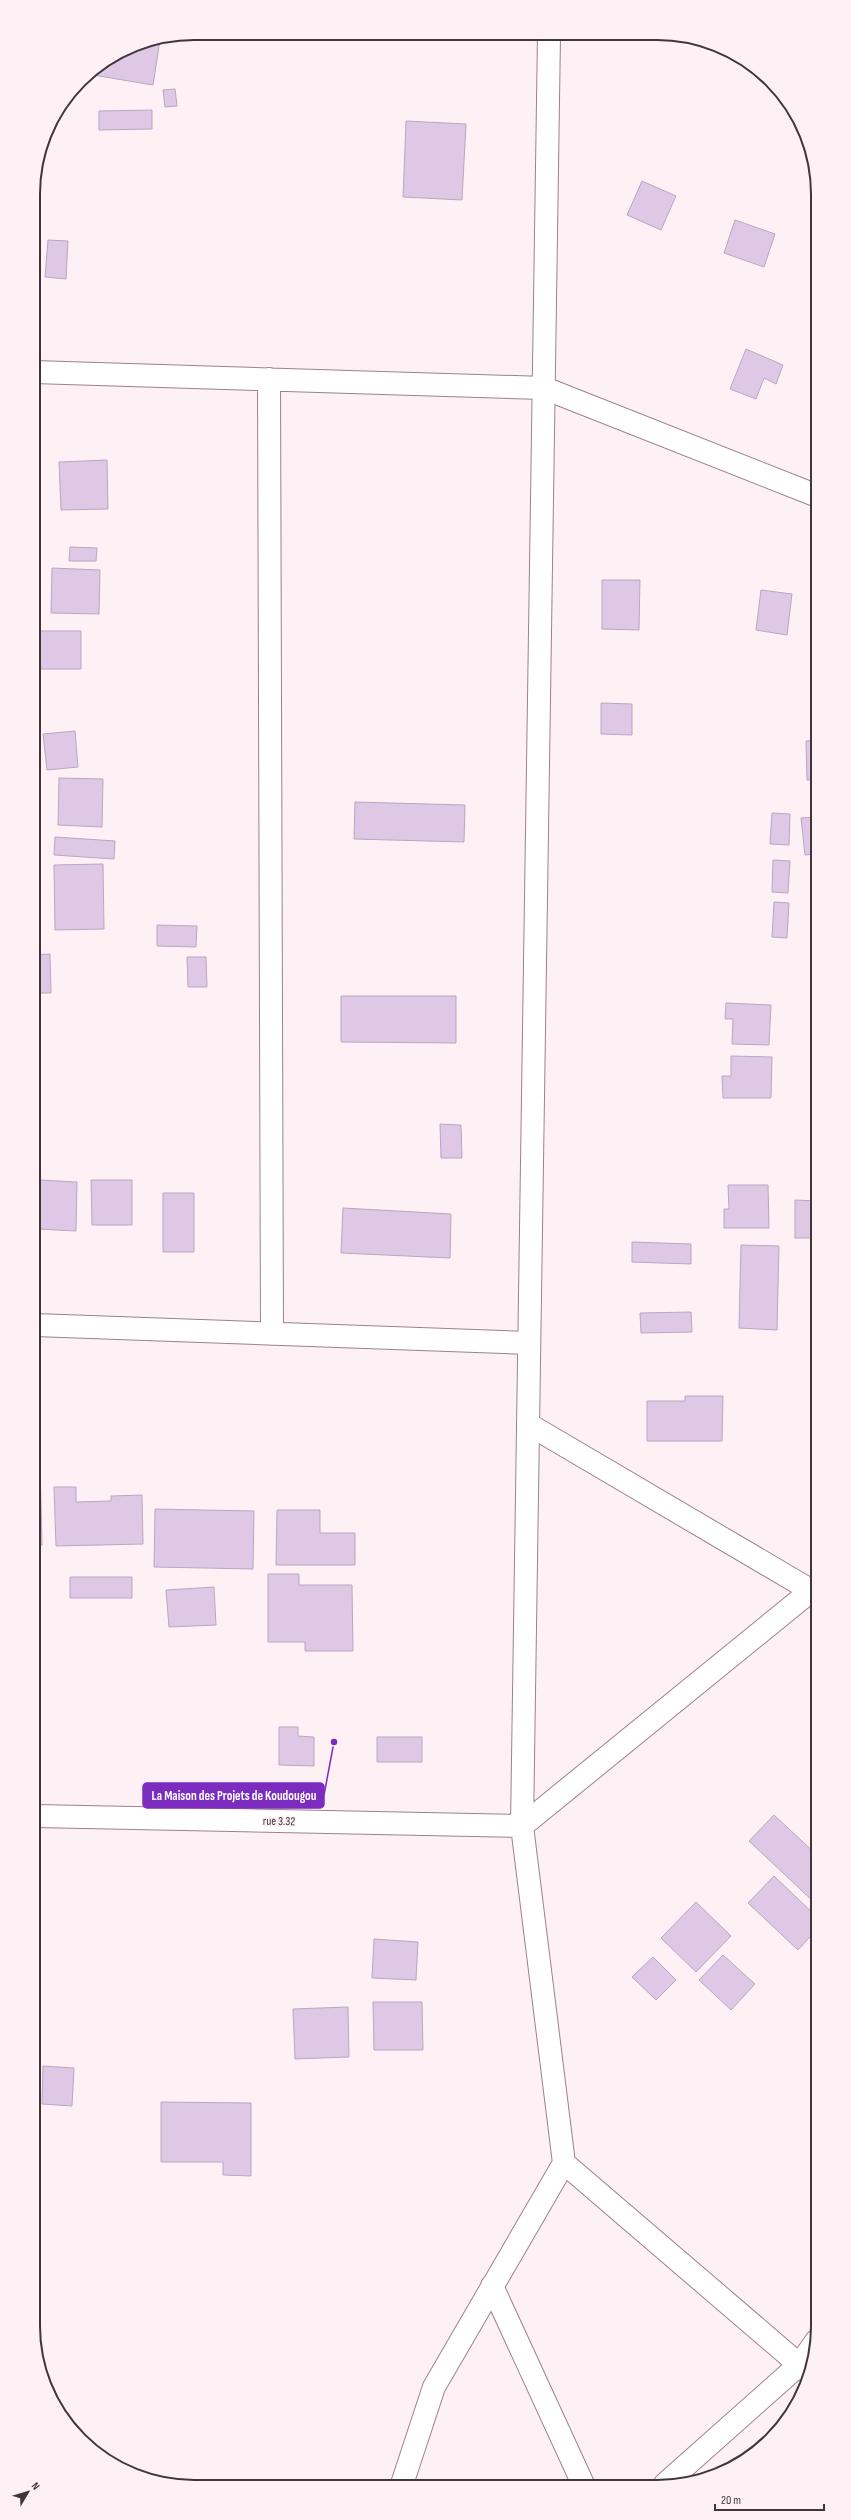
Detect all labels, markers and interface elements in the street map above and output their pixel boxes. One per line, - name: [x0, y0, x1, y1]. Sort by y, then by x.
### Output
- callout: La Maison des Projets de Koudougou: [143, 1783, 324, 1808]
- text: La Maison des Projets de Koudougou: [152, 1788, 317, 1804]
- street label: rue 3.32: [263, 1814, 295, 1829]
- north arrow: [8, 2472, 48, 2512]
- text: N: [29, 2480, 42, 2493]
- scale bar: [715, 2486, 824, 2512]
- text: 20 m: [721, 2493, 741, 2508]

